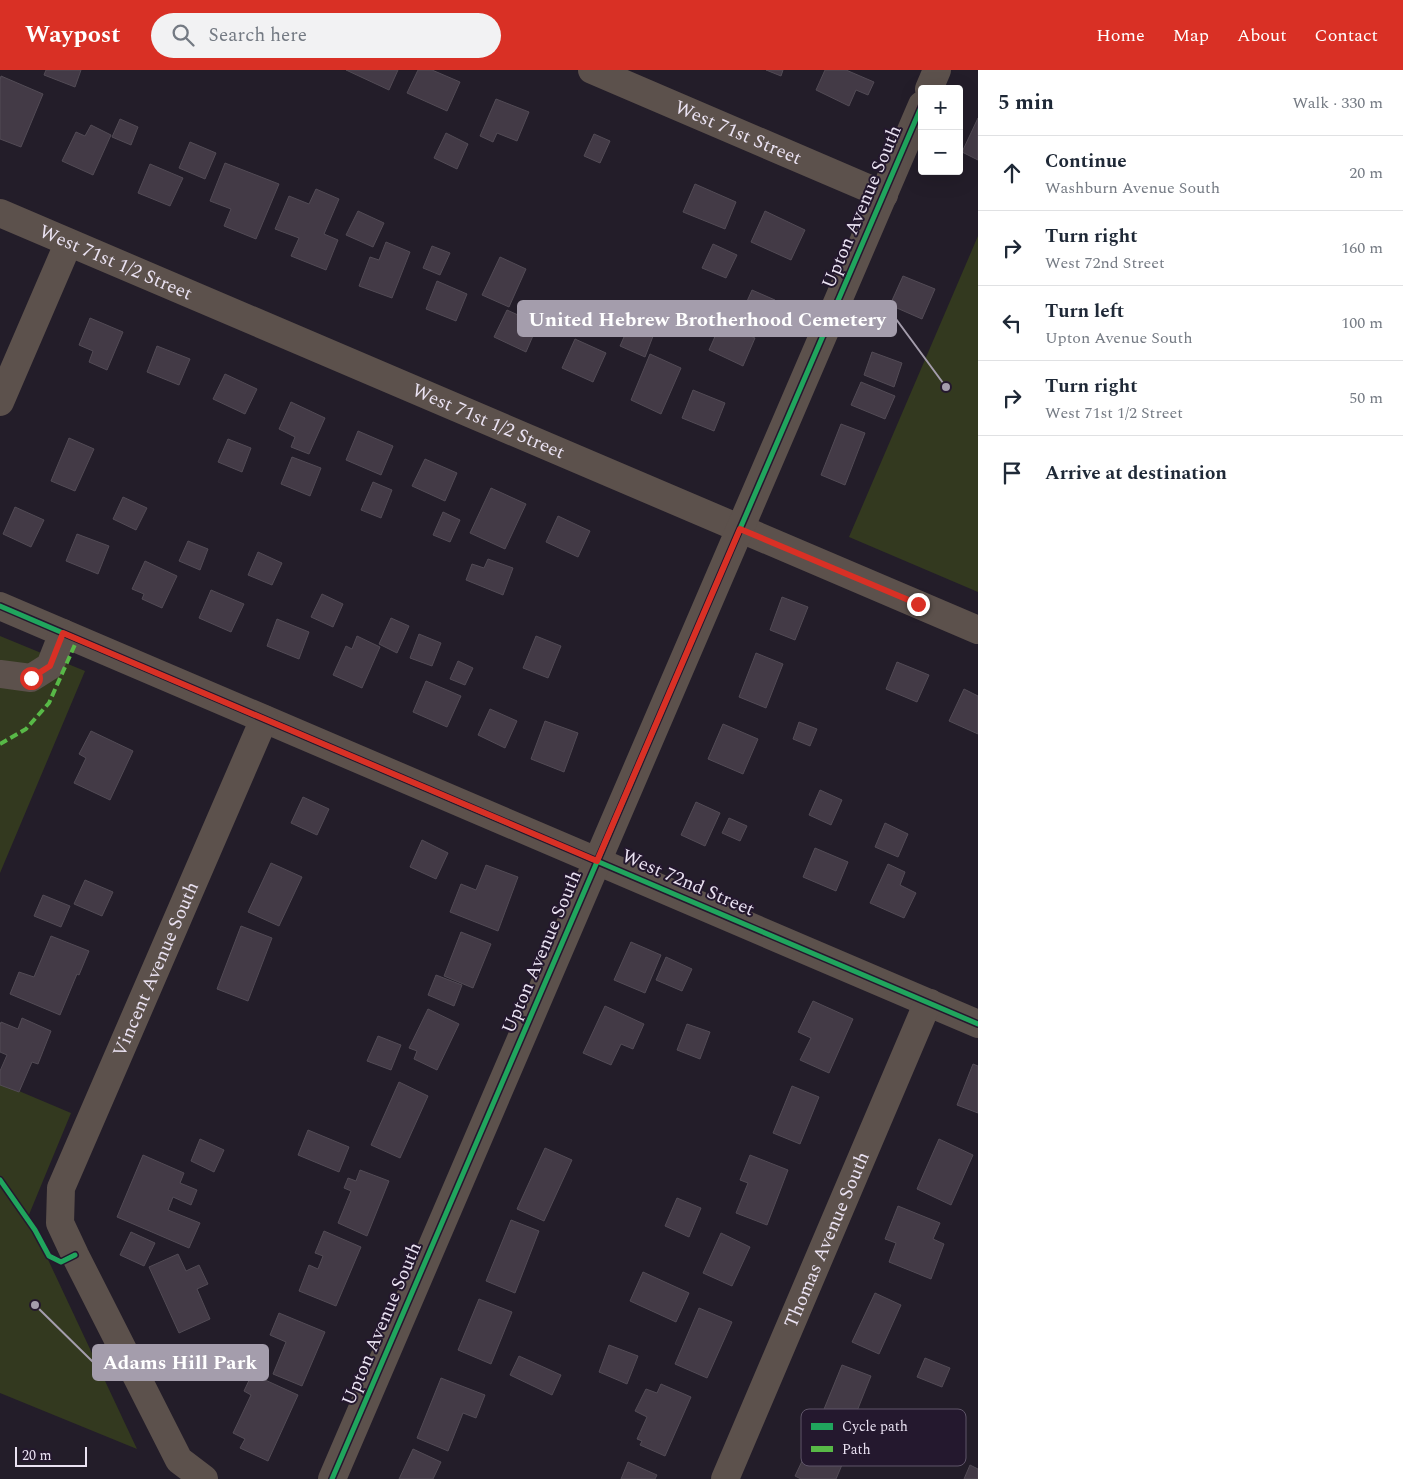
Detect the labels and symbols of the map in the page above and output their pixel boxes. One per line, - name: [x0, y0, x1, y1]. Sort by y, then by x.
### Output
- street label: West 71st Street: [670, 93, 806, 173]
- street label: Upton Avenue South: [814, 121, 910, 293]
- street label: West 71st 1/2 Street: [35, 217, 197, 308]
- callout: United Hebrew Brotherhood Cemetery: [518, 301, 896, 336]
- text: United Hebrew Brotherhood Cemetery: [528, 305, 887, 335]
- street label: West 71st 1/2 Street: [407, 376, 570, 467]
- route end: [907, 593, 930, 616]
- route start: [20, 667, 43, 690]
- street label: West 72nd Street: [617, 842, 759, 924]
- street label: Upton Avenue South: [494, 866, 590, 1038]
- street label: Vincent Avenue South: [105, 877, 206, 1062]
- street label: Thomas Avenue South: [776, 1147, 877, 1333]
- street label: Upton Avenue South: [334, 1238, 430, 1410]
- callout: Adams Hill Park: [93, 1345, 268, 1380]
- text: Adams Hill Park: [103, 1348, 257, 1378]
- legend: [801, 1409, 966, 1466]
- text: Cycle path: [842, 1416, 908, 1437]
- text: Path: [842, 1439, 871, 1460]
- scale bar: [15, 1444, 88, 1467]

